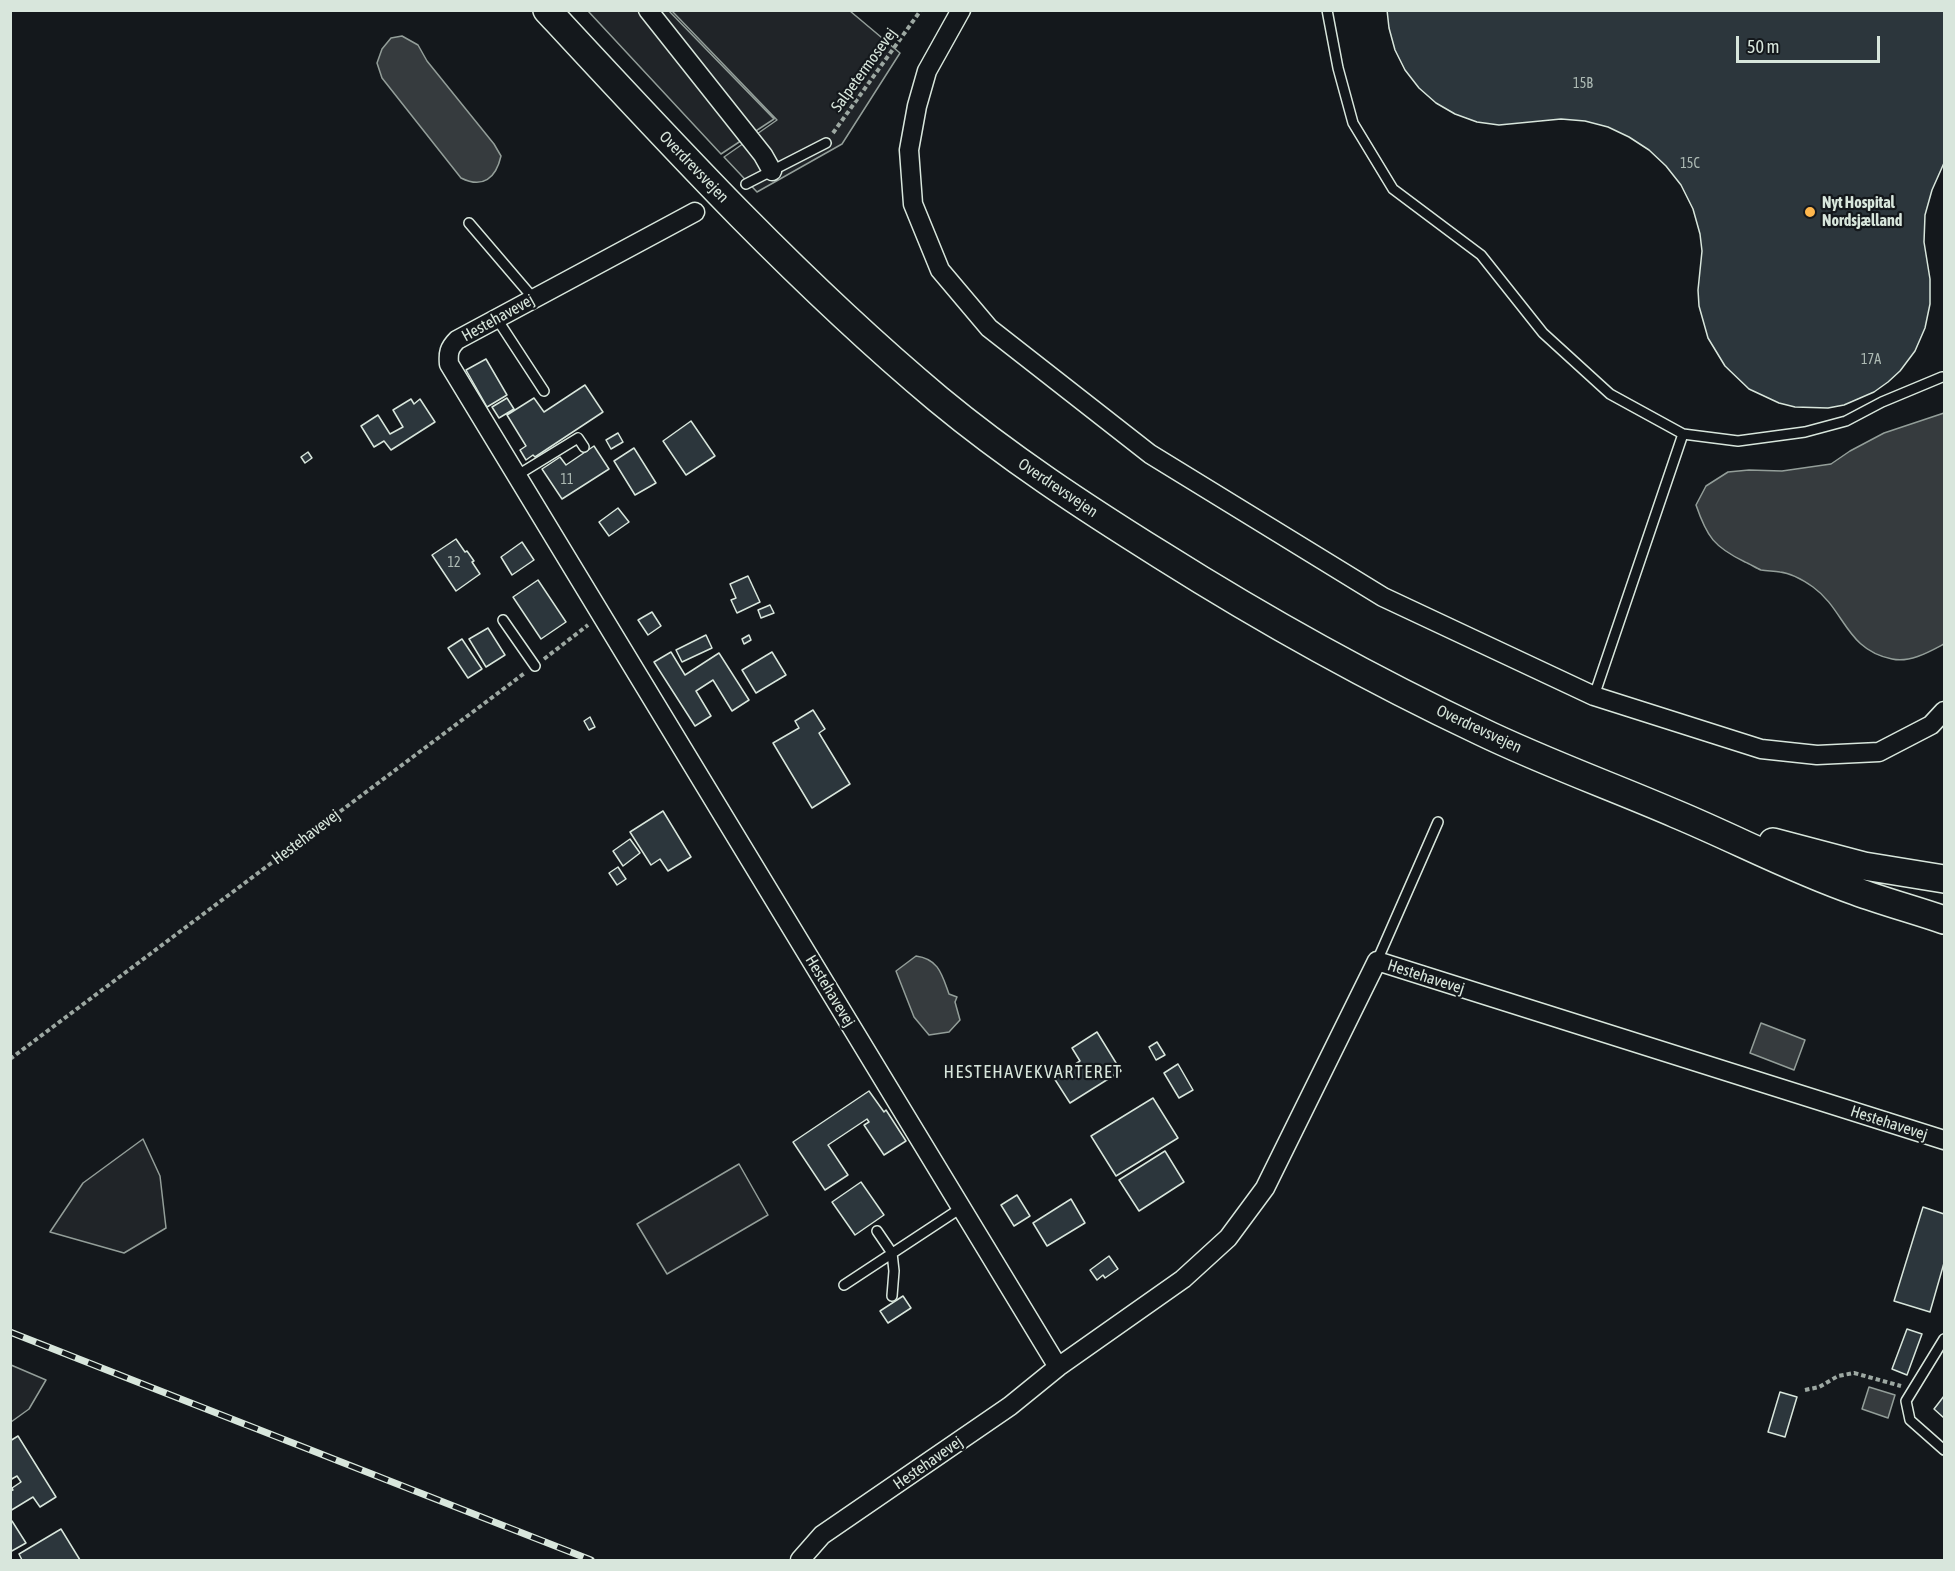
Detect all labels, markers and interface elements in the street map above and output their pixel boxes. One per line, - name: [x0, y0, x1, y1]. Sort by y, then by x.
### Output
- street label: Salpetermosevej: [827, 24, 901, 116]
- scale bar: [1739, 24, 1883, 62]
- text: 50 m: [1747, 36, 1779, 57]
- house number: 15B: [1573, 76, 1593, 92]
- street label: Overdrevsvejen: [655, 127, 733, 207]
- house number: 15C: [1680, 156, 1700, 172]
- place label: Nyt Hospital Nordsjælland: [1822, 193, 1902, 231]
- marker: Nyt Hospital Nordsjælland: [1803, 205, 1817, 219]
- street label: Hestehavevej: [458, 290, 538, 346]
- house number: 17A: [1861, 352, 1881, 368]
- street label: Overdrevsvejen: [1015, 454, 1101, 522]
- house number: 11: [560, 472, 574, 488]
- house number: 12: [447, 555, 461, 571]
- street label: Overdrevsvejen: [1433, 701, 1525, 757]
- street label: Hestehavevej: [268, 805, 344, 869]
- street label: Hestehavevej: [801, 952, 859, 1030]
- street label: Hestehavevej: [1385, 956, 1467, 998]
- district label: HESTEHAVEKVARTERET: [944, 1061, 1122, 1083]
- street label: Hestehavevej: [1848, 1102, 1930, 1144]
- street label: Hestehavevej: [890, 1432, 966, 1494]

